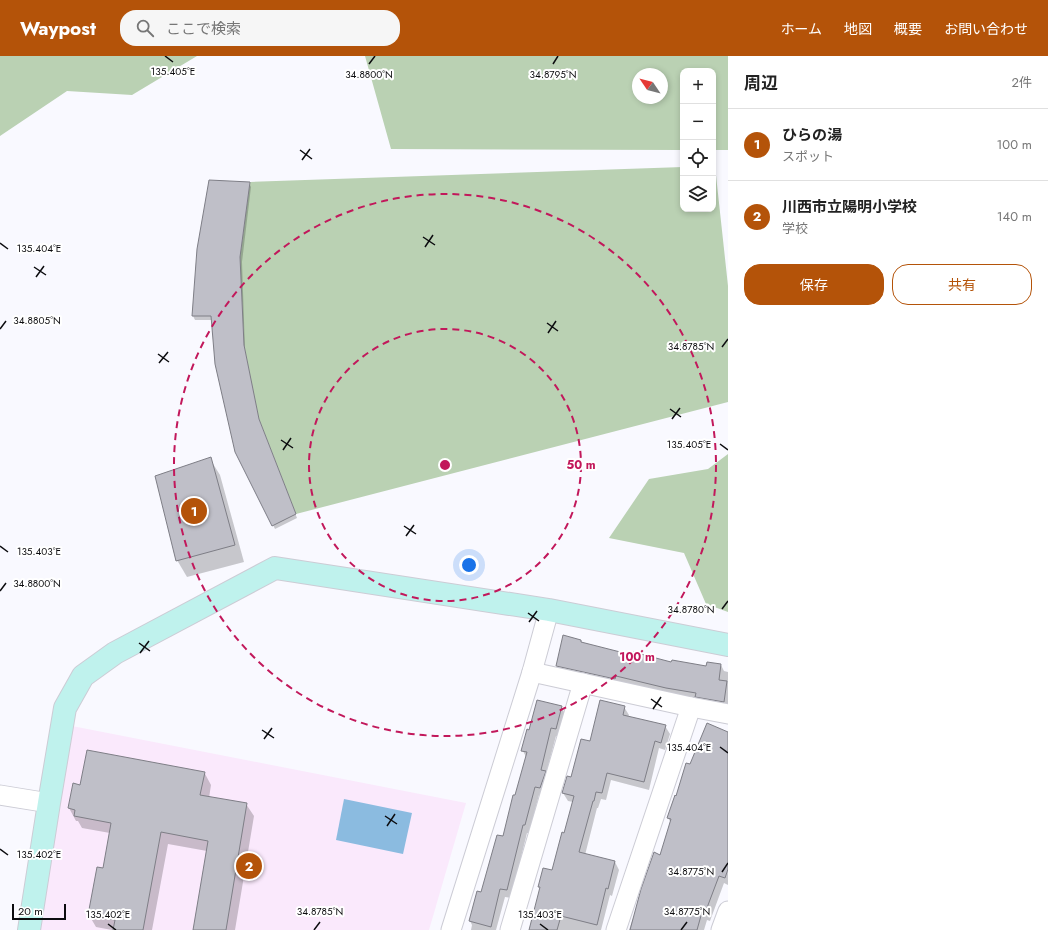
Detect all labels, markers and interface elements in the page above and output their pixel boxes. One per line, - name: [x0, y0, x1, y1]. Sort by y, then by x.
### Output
- search box: [120, 10, 400, 46]
- text: Waypost: [20, 15, 96, 42]
- icon: search: [134, 17, 156, 39]
- text: ここで検索: [166, 18, 241, 40]
- text: ホーム: [780, 19, 822, 39]
- text: 地図: [844, 19, 872, 39]
- text: 概要: [894, 19, 922, 39]
- text: お問い合わせ: [944, 19, 1028, 39]
- text: 135.405°E: [151, 64, 195, 79]
- text: 34.8800°N: [345, 67, 393, 82]
- text: 34.8795°N: [530, 67, 576, 82]
- north arrow: [632, 68, 668, 104]
- map controls: [680, 68, 716, 212]
- button: +: [680, 68, 716, 104]
- text: 周辺: [744, 71, 778, 95]
- text: 2件: [1012, 73, 1032, 92]
- button: −: [680, 104, 716, 140]
- text: ひらの湯: [782, 124, 842, 146]
- text: 1: [754, 135, 760, 154]
- text: 100 m: [997, 135, 1032, 154]
- button: locate: [680, 140, 716, 176]
- text: スポット: [782, 147, 834, 166]
- button: layers: [680, 176, 716, 212]
- text: 川西市立陽明小学校: [782, 196, 917, 218]
- text: 2: [753, 207, 761, 226]
- text: 140 m: [997, 207, 1032, 226]
- text: 学校: [782, 219, 808, 238]
- text: 135.404°E: [17, 241, 61, 256]
- button: 保存: [744, 264, 884, 305]
- button: 共有: [892, 264, 1032, 305]
- text: 34.8805°N: [13, 313, 61, 328]
- text: 34.8785°N: [668, 339, 714, 354]
- text: 135.405°E: [667, 437, 711, 452]
- text: 50 m: [566, 456, 596, 474]
- centre of rings: [438, 458, 452, 472]
- pin: 1: [181, 496, 207, 526]
- text: 135.403°E: [17, 544, 61, 559]
- your location: [459, 555, 479, 575]
- text: 34.8800°N: [13, 576, 61, 591]
- text: 34.8780°N: [668, 602, 714, 617]
- text: 100 m: [619, 648, 655, 666]
- text: 135.404°E: [667, 740, 711, 755]
- text: 135.402°E: [17, 847, 61, 862]
- pin: 2: [236, 851, 262, 881]
- text: 34.8775°N: [668, 864, 714, 879]
- scale bar: [12, 902, 66, 921]
- text: 20 m: [18, 903, 43, 919]
- text: 34.8785°N: [297, 904, 343, 919]
- text: 34.8775°N: [664, 904, 710, 919]
- text: 135.402°E: [86, 907, 130, 922]
- text: 135.403°E: [518, 907, 562, 922]

